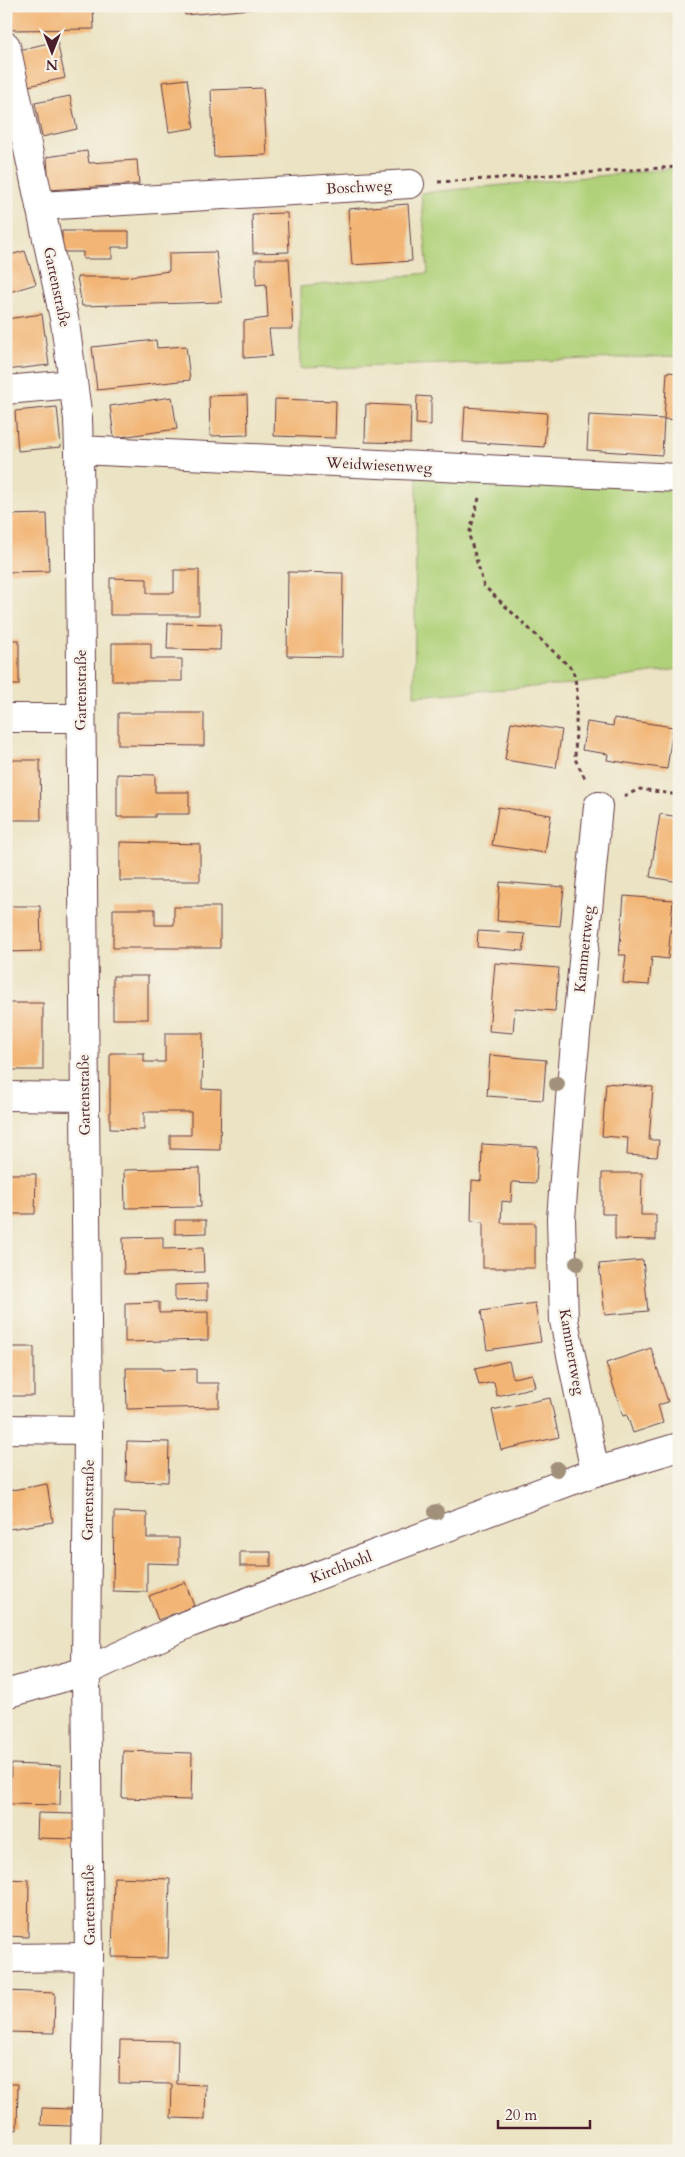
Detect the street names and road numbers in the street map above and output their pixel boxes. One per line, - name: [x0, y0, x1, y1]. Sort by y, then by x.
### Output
- street label: Boschweg: [326, 175, 393, 199]
- street label: Gartenstraße: [39, 245, 75, 329]
- street label: Weidwiesenweg: [324, 452, 433, 478]
- street label: Gartenstraße: [71, 649, 91, 731]
- street label: Kammertweg: [569, 904, 599, 993]
- street label: Gartenstraße: [73, 1054, 95, 1136]
- street label: Kammertweg: [555, 1307, 590, 1397]
- street label: Gartenstraße: [77, 1459, 99, 1541]
- street label: Kirchhohl: [307, 1546, 375, 1588]
- street label: Gartenstraße: [78, 1864, 100, 1946]

